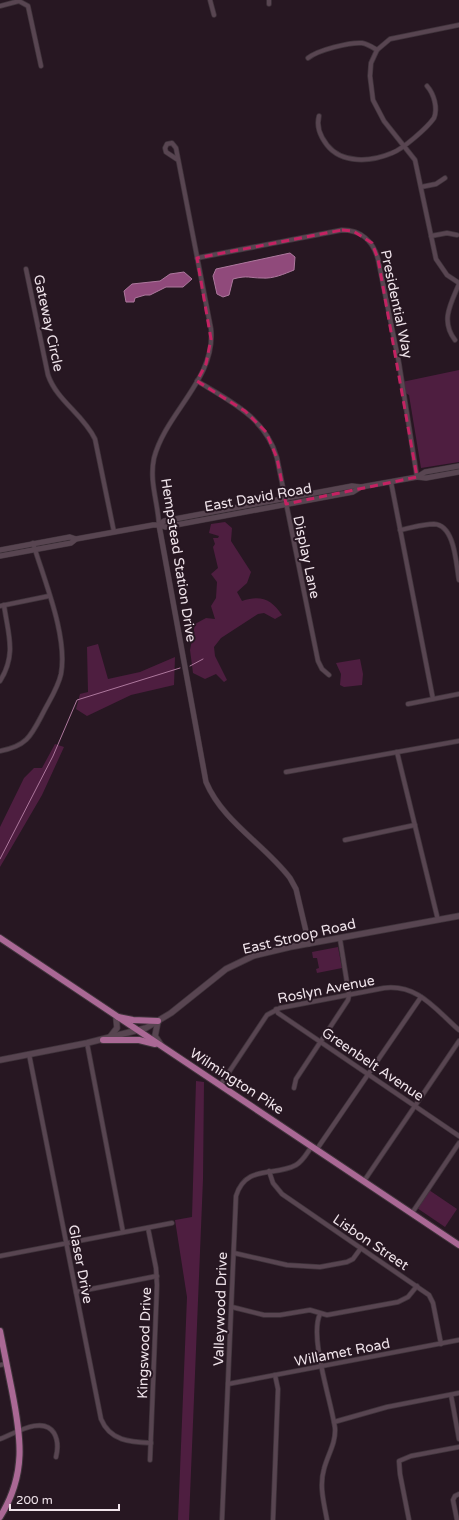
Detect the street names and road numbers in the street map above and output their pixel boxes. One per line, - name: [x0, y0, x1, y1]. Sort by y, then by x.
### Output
- street label: Presidential Way: [377, 248, 416, 360]
- street label: Gateway Circle: [30, 273, 67, 373]
- street label: Hempstead Station Drive: [157, 477, 200, 643]
- street label: East David Road: [203, 480, 313, 515]
- street label: Display Lane: [289, 514, 324, 600]
- street label: East Stroop Road: [241, 915, 357, 958]
- street label: Roslyn Avenue: [276, 972, 376, 1007]
- street label: Greenbelt Avenue: [318, 1024, 427, 1105]
- street label: Wilmington Pike: [186, 1045, 287, 1118]
- street label: Lisbon Street: [330, 1211, 412, 1274]
- street label: Glaser Drive: [65, 1223, 97, 1305]
- street label: Valleywood Drive: [210, 1252, 231, 1366]
- street label: Kingswood Drive: [134, 1287, 155, 1399]
- street label: Willamet Road: [293, 1335, 391, 1370]

